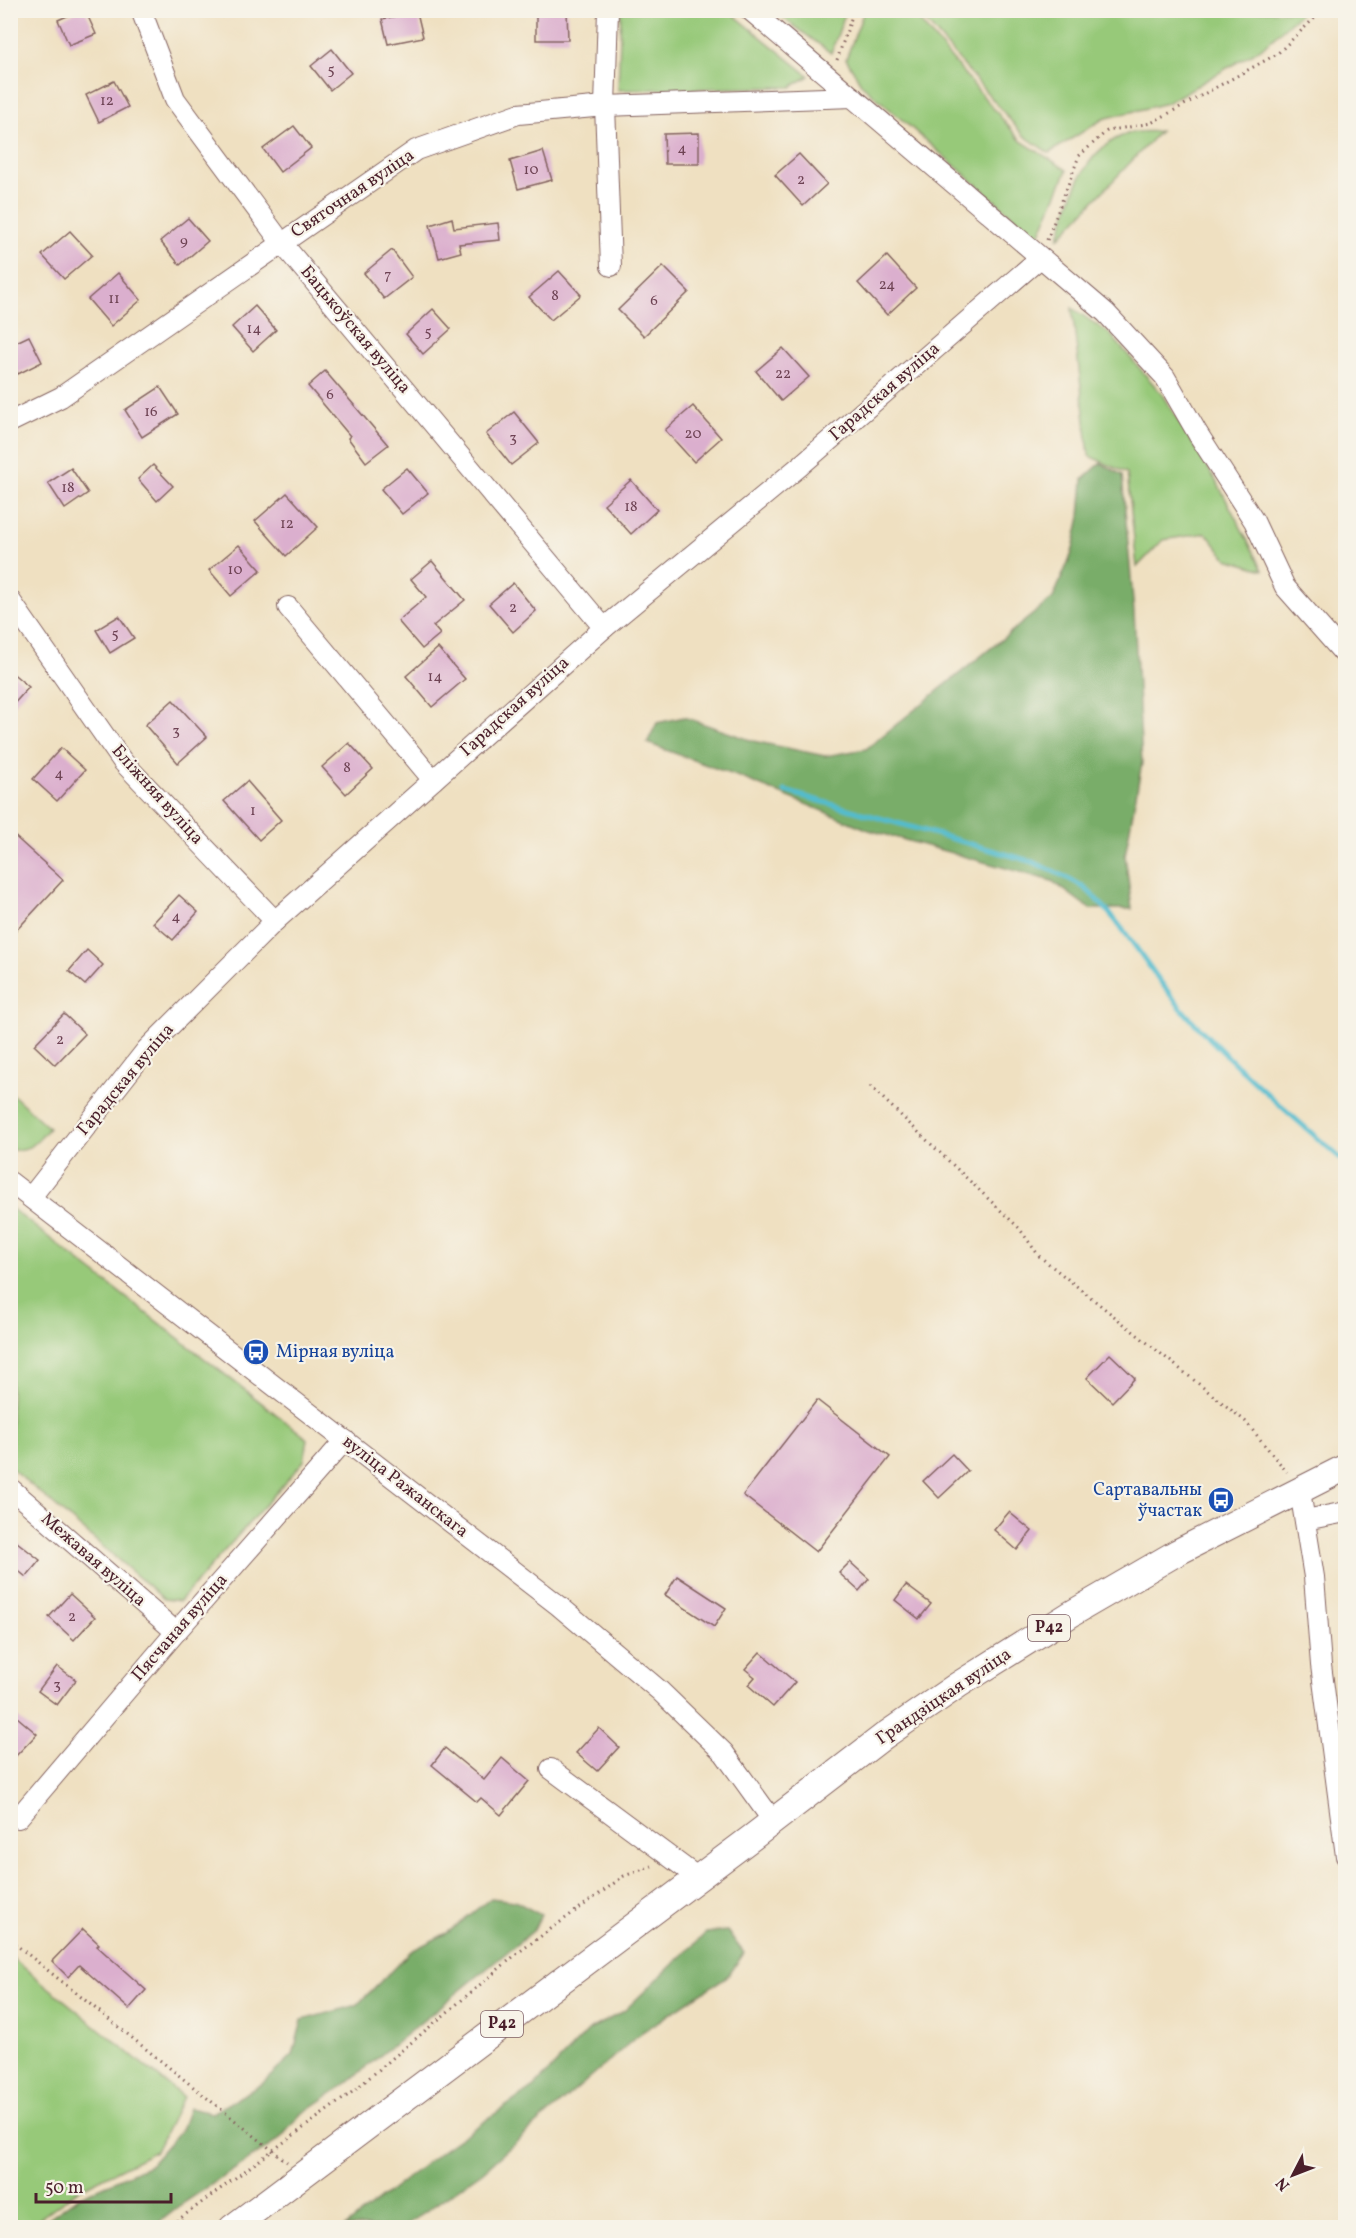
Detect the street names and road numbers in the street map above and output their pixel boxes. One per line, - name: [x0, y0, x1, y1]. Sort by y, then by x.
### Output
- street label: Святочная вуліца: [286, 143, 420, 245]
- street label: Бацькоўская вуліца: [294, 260, 416, 400]
- street label: Гарадская вуліца: [824, 337, 946, 447]
- street label: Гарадская вуліца: [455, 651, 575, 763]
- street label: Бліжняя вуліца: [105, 739, 209, 851]
- street label: Гарадская вуліца: [72, 1019, 180, 1141]
- street label: вуліца Ражанскага: [337, 1430, 473, 1544]
- street label: Межавая вуліца: [35, 1507, 151, 1613]
- street label: Пясчаная вуліца: [126, 1569, 234, 1687]
- road number: Р42: [1028, 1615, 1070, 1641]
- street label: Грандзіцкая вуліца: [871, 1642, 1017, 1752]
- road number: Р42: [481, 2011, 523, 2037]

